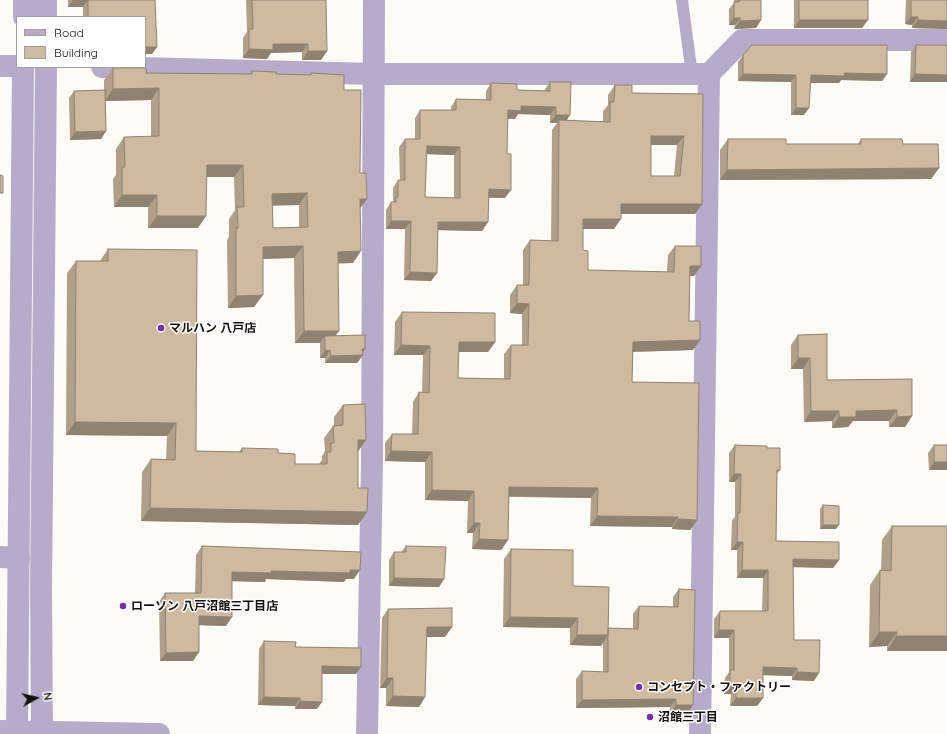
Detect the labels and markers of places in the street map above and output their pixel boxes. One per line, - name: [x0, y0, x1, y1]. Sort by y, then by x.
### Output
- place label: マルハン 八戸店: [169, 321, 256, 335]
- marker: マルハン 八戸店: [156, 323, 166, 333]
- place label: ローソン 八戸沼館三丁目店: [131, 599, 278, 613]
- marker: ローソン 八戸沼館三丁目店: [118, 601, 128, 611]
- place label: コンセプト・ファクトリー: [647, 680, 791, 694]
- marker: コンセプト・ファクトリー: [634, 682, 644, 692]
- place label: 沼館三丁目: [658, 710, 718, 724]
- marker: 沼館三丁目: [645, 712, 655, 722]

